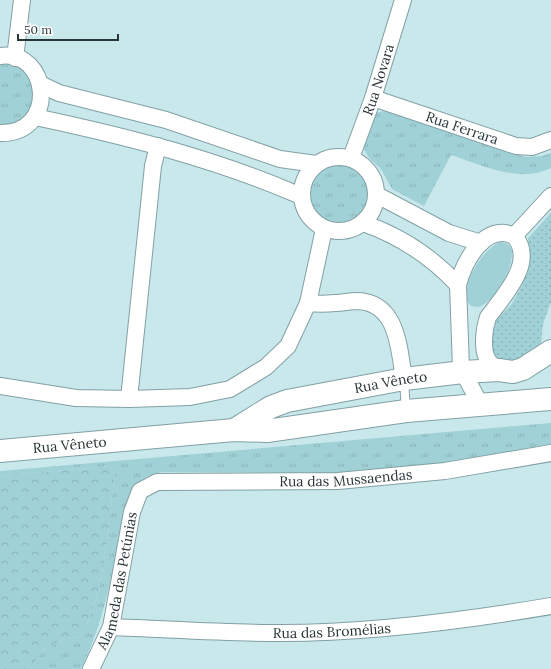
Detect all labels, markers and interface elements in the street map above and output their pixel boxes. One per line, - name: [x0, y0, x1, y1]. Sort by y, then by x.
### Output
- scale bar: [18, 16, 118, 42]
- text: 50 m: [24, 22, 52, 37]
- street label: Rua Novara: [358, 42, 398, 118]
- street label: Rua Ferrara: [423, 107, 501, 148]
- street label: Rua Vêneto: [353, 367, 428, 397]
- street label: Rua Vêneto: [32, 432, 107, 457]
- street label: Rua das Mussaendas: [279, 465, 413, 490]
- street label: Alameda das Petúnias: [92, 510, 141, 653]
- street label: Rua das Bromélias: [273, 619, 392, 642]

